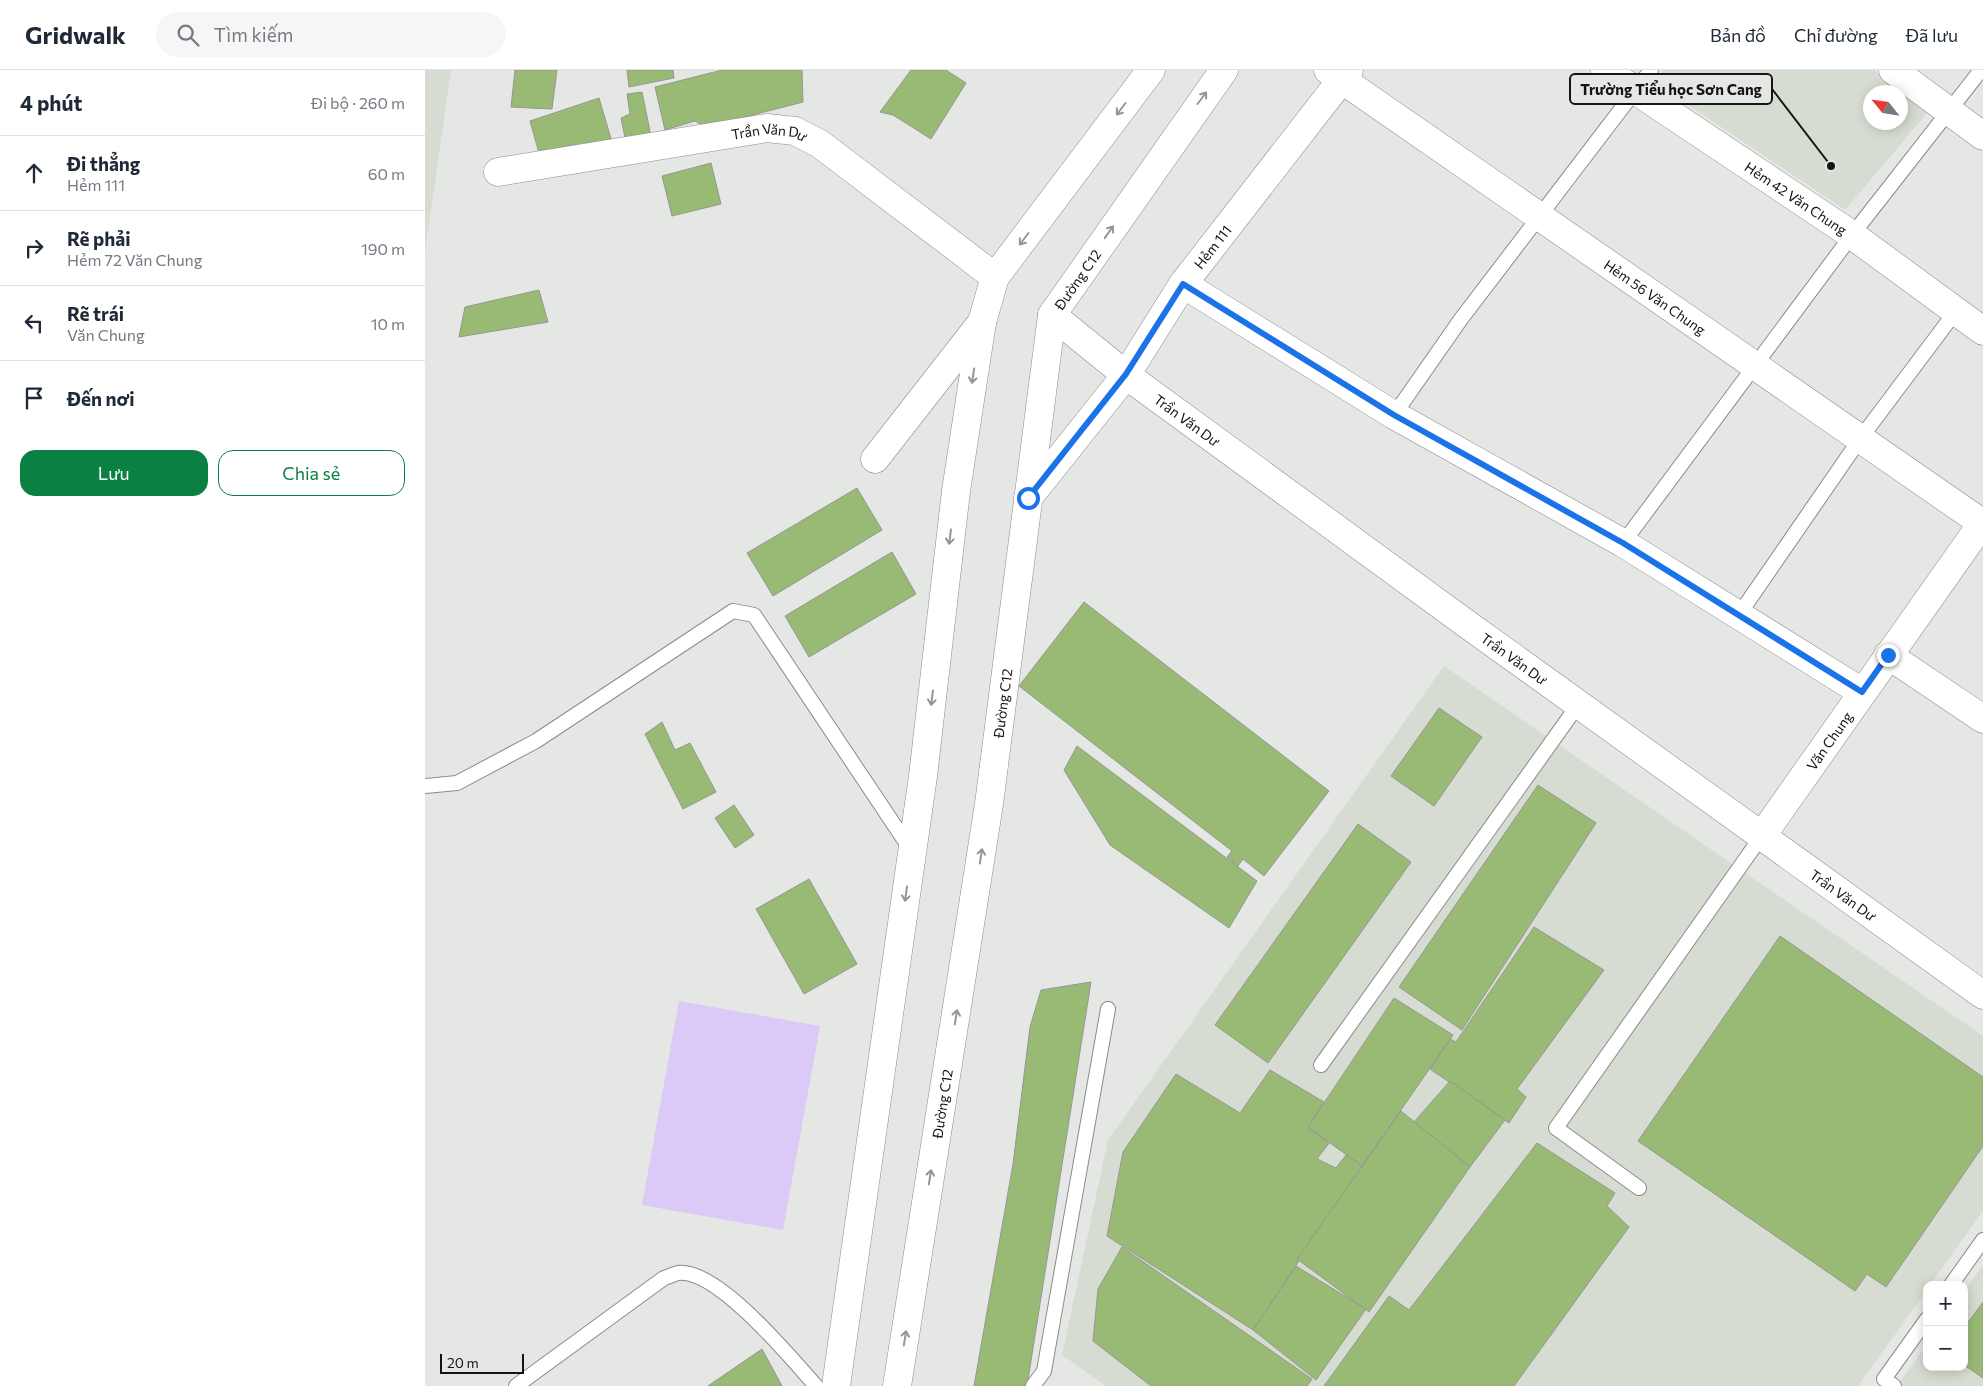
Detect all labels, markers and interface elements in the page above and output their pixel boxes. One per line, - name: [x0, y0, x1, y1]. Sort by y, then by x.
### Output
- search box: [156, 12, 506, 57]
- text: Gridwalk: [25, 20, 126, 49]
- icon: search: [174, 21, 202, 49]
- text: Tìm kiếm: [214, 23, 293, 46]
- text: Bản đồ: [1710, 24, 1766, 46]
- text: Chỉ đường: [1794, 24, 1878, 46]
- text: Đã lưu: [1906, 24, 1958, 46]
- callout: Trường Tiểu học Sơn Cang: [1570, 74, 1772, 104]
- text: Trường Tiểu học Sơn Cang: [1580, 80, 1762, 99]
- north arrow: [1863, 85, 1908, 130]
- text: 4 phút: [20, 90, 82, 115]
- one-way arrow: [1197, 92, 1208, 105]
- text: Đi bộ · 260 m: [311, 93, 405, 112]
- one-way arrow: [1116, 102, 1127, 115]
- street label: Trần Văn Dư: [730, 119, 810, 145]
- text: Đi thẳng: [67, 152, 140, 175]
- street label: Hẻm 42 Văn Chung: [1742, 158, 1851, 238]
- icon: ahead: [20, 159, 48, 187]
- text: 60 m: [368, 164, 405, 183]
- text: Hẻm 111: [67, 175, 125, 194]
- street label: Hẻm 111: [1190, 221, 1234, 272]
- one-way arrow: [1104, 225, 1114, 239]
- text: Rẽ phải: [67, 227, 131, 250]
- one-way arrow: [1019, 232, 1029, 246]
- icon: right: [20, 234, 48, 262]
- text: 190 m: [361, 239, 405, 258]
- street label: Đường C12: [1050, 246, 1104, 313]
- text: Hẻm 72 Văn Chung: [67, 250, 202, 269]
- street label: Hẻm 56 Văn Chung: [1601, 255, 1710, 338]
- text: Rẽ trái: [67, 302, 124, 325]
- icon: left: [20, 309, 48, 337]
- text: 10 m: [371, 314, 405, 333]
- text: Văn Chung: [67, 325, 145, 344]
- one-way arrow: [968, 368, 978, 384]
- icon: arrive: [20, 384, 48, 412]
- text: Đến nơi: [67, 387, 135, 410]
- street label: Trần Văn Dư: [1151, 390, 1223, 449]
- button: Lưu: [20, 450, 208, 496]
- button: Chia sẻ: [218, 450, 405, 496]
- route start: [1017, 487, 1040, 510]
- one-way arrow: [945, 529, 955, 545]
- street label: Trần Văn Dư: [1478, 629, 1551, 688]
- route end: [1877, 644, 1900, 667]
- street label: Đường C12: [989, 667, 1015, 740]
- one-way arrow: [927, 690, 937, 706]
- street label: Văn Chung: [1802, 708, 1856, 773]
- one-way arrow: [976, 849, 986, 865]
- street label: Trần Văn Dư: [1807, 865, 1880, 924]
- one-way arrow: [901, 886, 911, 902]
- one-way arrow: [951, 1009, 961, 1025]
- street label: Đường C12: [928, 1068, 956, 1140]
- one-way arrow: [926, 1170, 936, 1186]
- map controls: [1923, 1281, 1968, 1371]
- button: +: [1923, 1281, 1968, 1326]
- button: −: [1923, 1326, 1968, 1371]
- one-way arrow: [900, 1330, 910, 1346]
- scale bar: [440, 1351, 524, 1374]
- text: 20 m: [447, 1354, 479, 1371]

